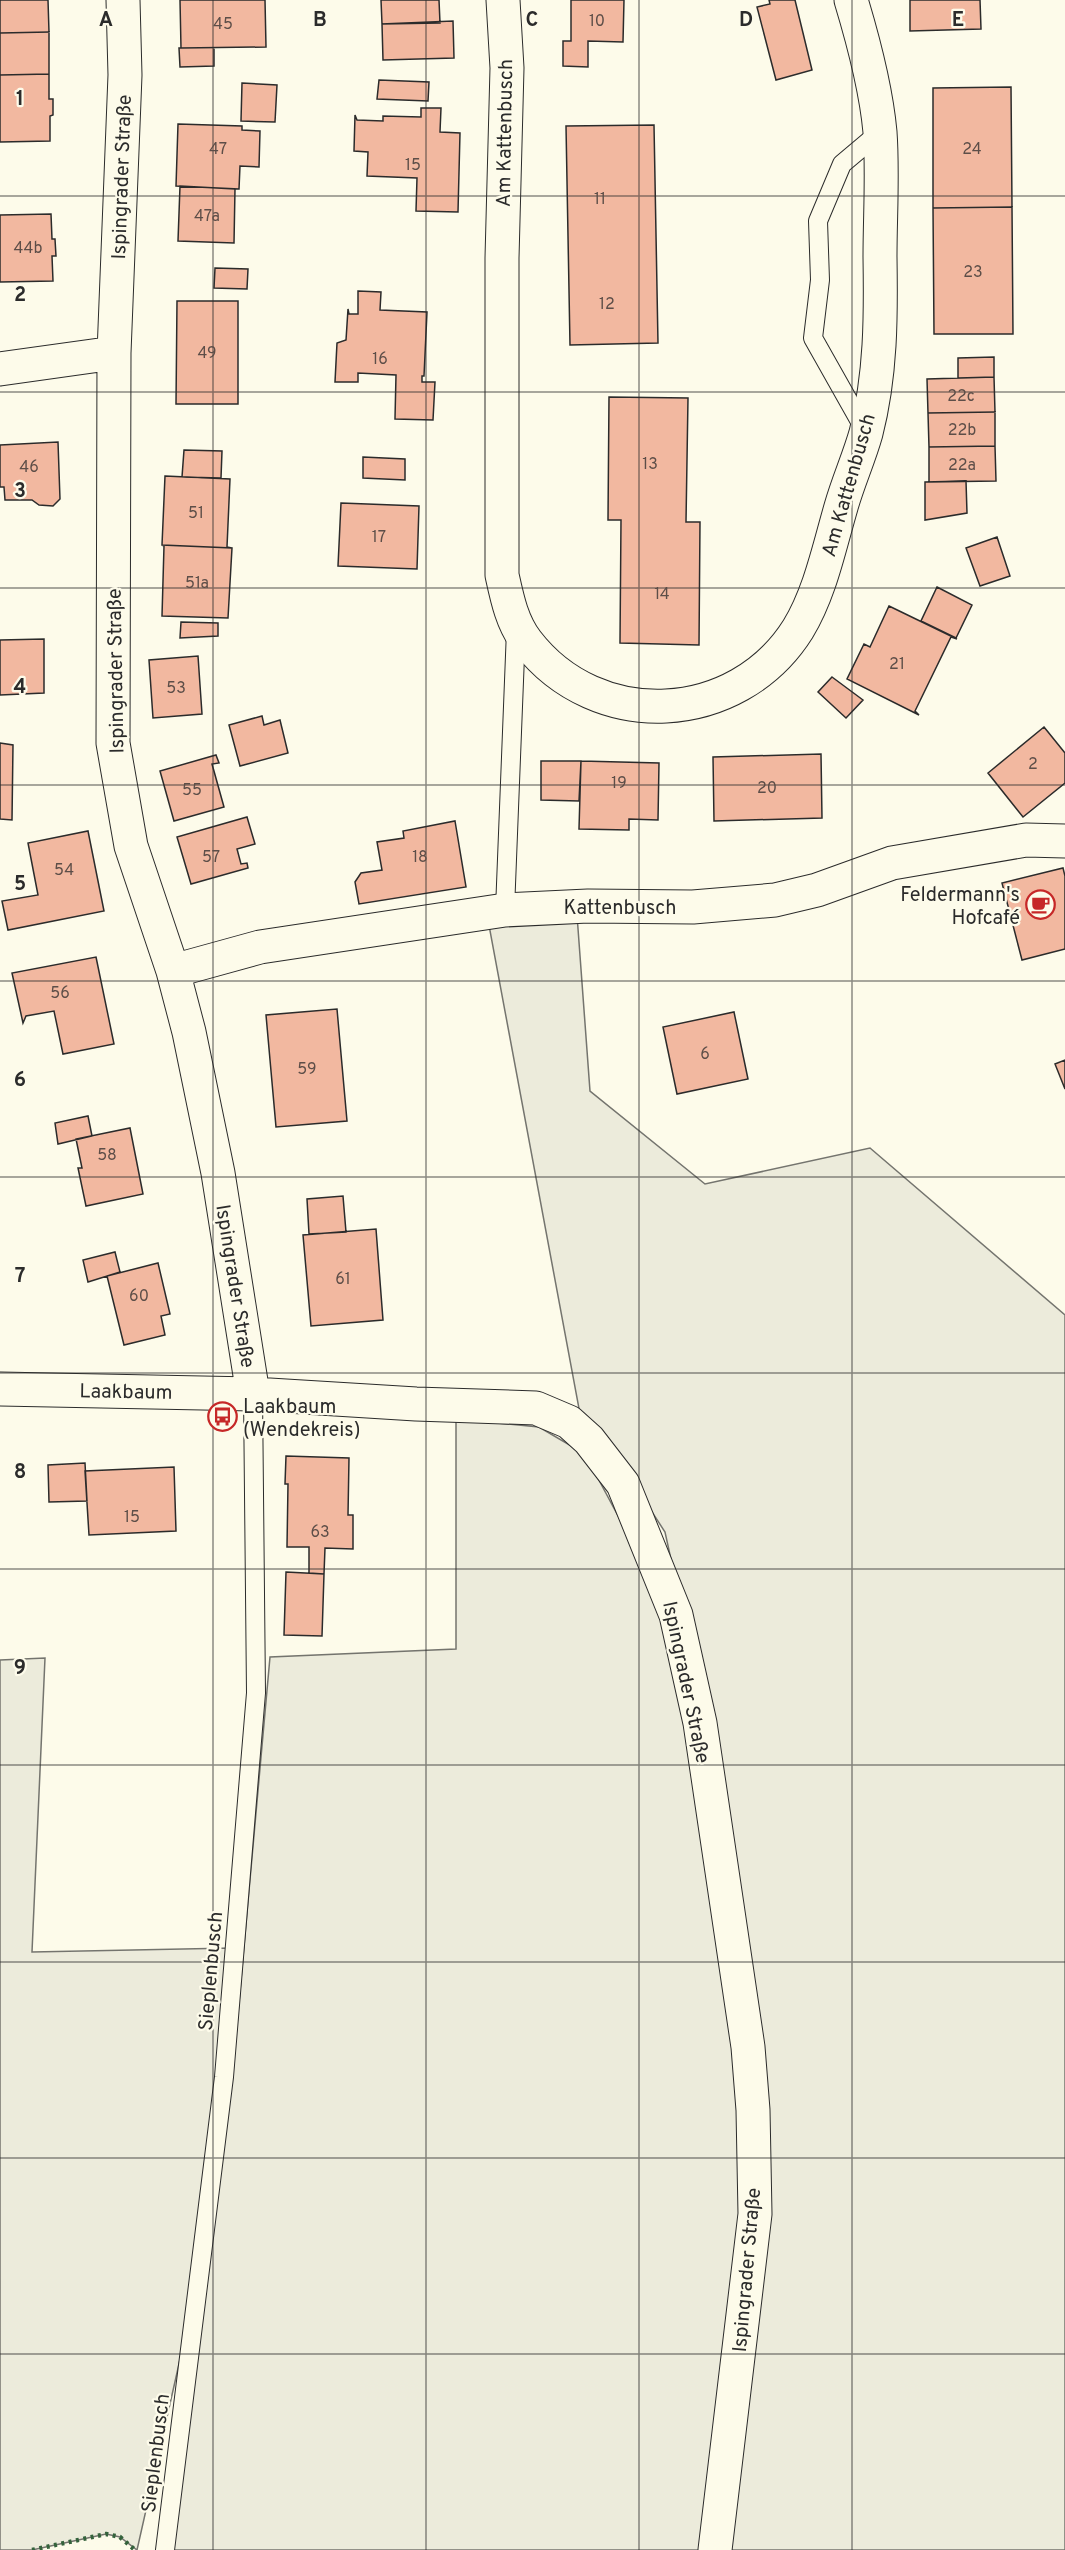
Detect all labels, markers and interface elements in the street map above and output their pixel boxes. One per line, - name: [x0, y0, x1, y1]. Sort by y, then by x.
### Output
- text: A: [99, 8, 113, 34]
- text: B: [313, 8, 327, 34]
- text: C: [526, 8, 538, 34]
- text: D: [739, 8, 753, 34]
- text: E: [952, 8, 964, 34]
- house number: 10: [589, 12, 605, 32]
- house number: 45: [213, 15, 233, 35]
- street label: Am Kattenbusch: [492, 59, 520, 207]
- text: 1: [16, 87, 24, 113]
- street label: Ispingrader Straße: [107, 94, 139, 260]
- house number: 47: [209, 140, 227, 160]
- house number: 24: [962, 140, 982, 160]
- house number: 15: [405, 156, 421, 176]
- house number: 11: [594, 190, 606, 210]
- house number: 47a: [194, 207, 220, 227]
- house number: 44b: [14, 239, 42, 259]
- house number: 23: [963, 263, 983, 283]
- text: 2: [14, 283, 26, 309]
- house number: 12: [599, 295, 615, 315]
- house number: 49: [197, 344, 217, 364]
- house number: 16: [372, 350, 388, 370]
- house number: 22c: [947, 387, 975, 407]
- street label: Am Kattenbusch: [817, 411, 883, 560]
- house number: 22b: [948, 421, 976, 441]
- house number: 13: [642, 455, 658, 475]
- house number: 22a: [948, 456, 976, 476]
- house number: 46: [19, 458, 39, 478]
- text: 3: [14, 479, 26, 505]
- house number: 51: [188, 504, 204, 524]
- house number: 17: [372, 528, 386, 548]
- house number: 51a: [185, 574, 209, 594]
- house number: 14: [654, 585, 670, 605]
- street label: Ispingrader Straße: [103, 588, 131, 754]
- house number: 21: [889, 655, 905, 675]
- text: 4: [14, 675, 26, 701]
- house number: 53: [166, 679, 186, 699]
- house number: 2: [1028, 755, 1038, 775]
- house number: 19: [611, 774, 627, 794]
- house number: 20: [757, 779, 777, 799]
- house number: 55: [182, 781, 202, 801]
- house number: 57: [202, 848, 220, 868]
- house number: 18: [412, 848, 428, 868]
- house number: 54: [54, 861, 74, 881]
- text: 5: [14, 872, 26, 898]
- place label: Feldermann's Hofcafé: [900, 883, 1020, 932]
- cafe icon: Feldermann's Hofcafé: [1025, 889, 1057, 921]
- street label: Kattenbusch: [564, 896, 676, 922]
- house number: 56: [50, 984, 70, 1004]
- house number: 6: [700, 1045, 710, 1065]
- house number: 59: [297, 1060, 317, 1080]
- text: 6: [14, 1068, 26, 1094]
- house number: 58: [97, 1146, 117, 1166]
- street label: Ispingrader Straße: [208, 1203, 260, 1370]
- text: 7: [15, 1264, 25, 1290]
- house number: 61: [335, 1270, 351, 1290]
- house number: 60: [129, 1287, 149, 1307]
- street label: Laakbaum: [79, 1379, 173, 1407]
- place label: Laakbaum (Wendekreis): [243, 1395, 361, 1444]
- bus stop icon: Laakbaum (Wendekreis): [206, 1401, 238, 1433]
- text: 8: [14, 1460, 26, 1486]
- house number: 15: [124, 1508, 140, 1528]
- house number: 63: [310, 1523, 330, 1543]
- street label: Ispingrader Straße: [655, 1599, 715, 1766]
- text: 9: [14, 1656, 26, 1682]
- street label: Sieplenbusch: [194, 1910, 230, 2032]
- street label: Ispingrader Straße: [728, 2187, 768, 2354]
- street label: Sieplenbusch: [137, 2392, 177, 2514]

